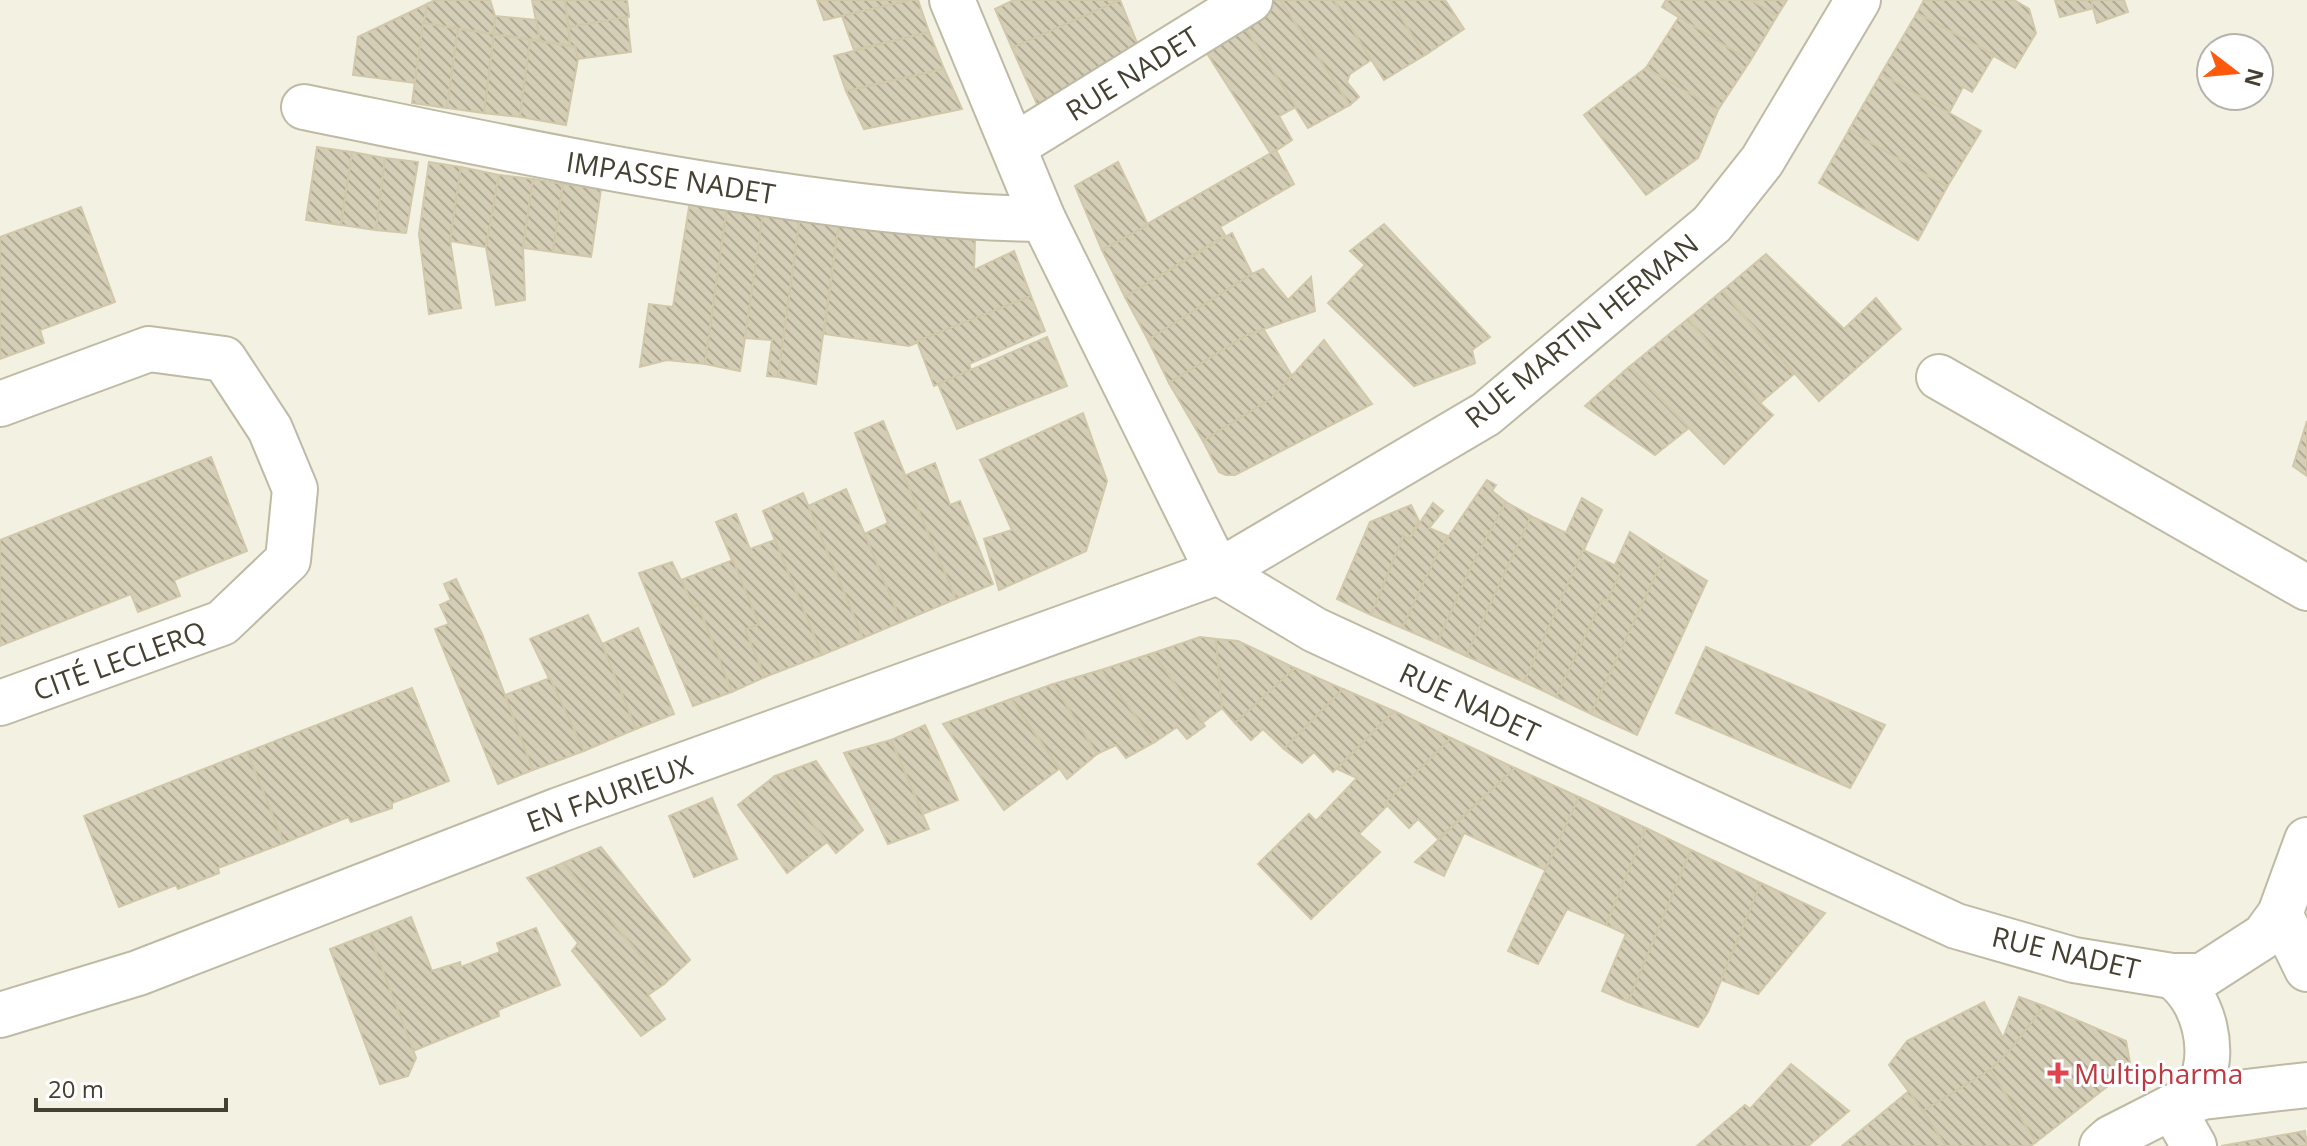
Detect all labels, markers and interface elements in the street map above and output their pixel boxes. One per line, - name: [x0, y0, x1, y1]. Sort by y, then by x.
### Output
- street label: RUE NADET: [1058, 17, 1206, 129]
- north arrow: [2195, 32, 2275, 112]
- text: N: [2238, 65, 2272, 91]
- street label: IMPASSE NADET: [564, 142, 779, 212]
- street label: RUE MARTIN HERMAN: [1456, 224, 1706, 436]
- street label: CITÉ LECLERQ: [28, 611, 210, 709]
- street label: RUE NADET: [1394, 653, 1547, 751]
- street label: EN FAURIEUX: [521, 745, 698, 841]
- street label: RUE NADET: [1988, 917, 2144, 988]
- place label: Multipharma: [2074, 1054, 2243, 1092]
- scale bar: [36, 1062, 226, 1112]
- marker: Multipharma: [2049, 1064, 2067, 1082]
- text: 20 m: [48, 1072, 104, 1105]

